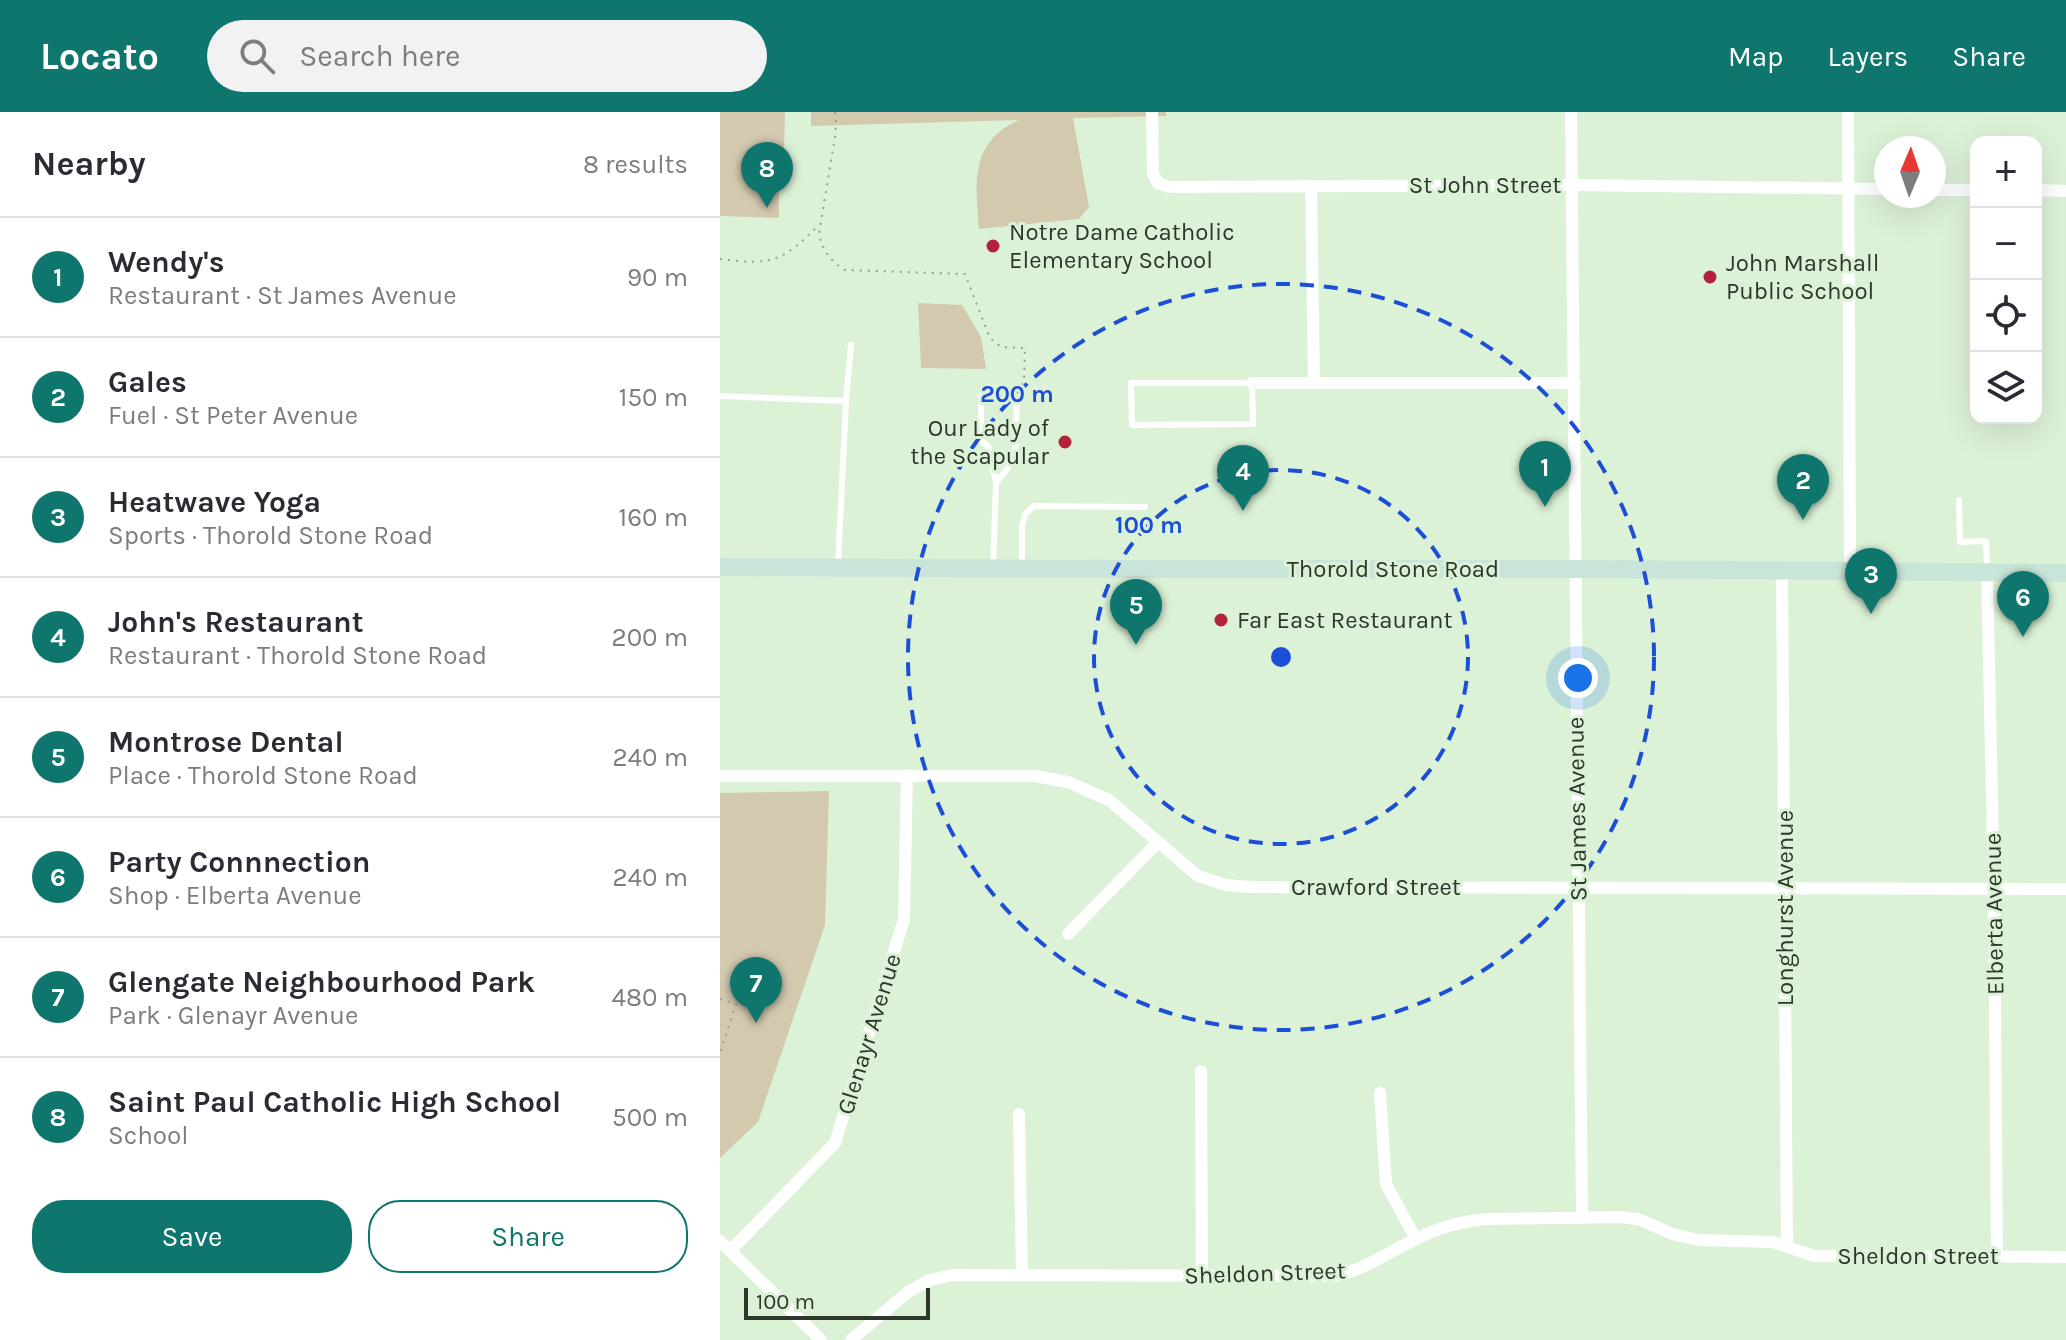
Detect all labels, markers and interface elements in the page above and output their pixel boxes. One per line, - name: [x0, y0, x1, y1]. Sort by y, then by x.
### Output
- search box: [207, 20, 767, 92]
- text: Locato: [40, 34, 159, 79]
- icon: search: [235, 34, 279, 78]
- text: Search here: [299, 38, 461, 74]
- text: Map: [1728, 40, 1783, 73]
- text: Layers: [1827, 40, 1908, 73]
- text: Share: [1952, 40, 2026, 73]
- north arrow: [1874, 136, 1946, 208]
- map controls: [1970, 136, 2042, 424]
- button: +: [1970, 136, 2042, 208]
- pin: 8: [741, 142, 793, 208]
- text: Nearby: [32, 144, 146, 184]
- text: 8 results: [583, 149, 688, 180]
- street label: St John Street: [1409, 171, 1561, 199]
- button: −: [1970, 208, 2042, 280]
- place label: Notre Dame Catholic Elementary School: [1009, 218, 1235, 274]
- marker: Notre Dame Catholic Elementary School: [984, 237, 1002, 255]
- text: Wendy's: [108, 244, 225, 280]
- place label: John Marshall Public School: [1726, 249, 1879, 305]
- text: 1: [53, 262, 63, 293]
- text: 90 m: [627, 262, 688, 293]
- marker: John Marshall Public School: [1701, 268, 1719, 286]
- text: Restaurant · St James Avenue: [108, 280, 457, 311]
- button: locate: [1970, 280, 2042, 352]
- button: layers: [1970, 352, 2042, 424]
- text: Gales: [108, 364, 187, 400]
- text: 200 m: [980, 380, 1054, 408]
- text: 2: [50, 382, 66, 413]
- text: 150 m: [619, 382, 688, 413]
- text: Fuel · St Peter Avenue: [108, 400, 358, 431]
- place label: Our Lady of the Scapular: [910, 414, 1050, 470]
- marker: Our Lady of the Scapular: [1056, 433, 1074, 451]
- pin: 1: [1519, 441, 1571, 507]
- pin: 4: [1217, 445, 1269, 511]
- pin: 2: [1777, 454, 1829, 520]
- text: Heatwave Yoga: [108, 484, 321, 520]
- text: 3: [50, 502, 66, 533]
- text: 160 m: [619, 502, 688, 533]
- text: 100 m: [1115, 511, 1183, 539]
- text: Sports · Thorold Stone Road: [108, 520, 433, 551]
- pin: 3: [1845, 548, 1897, 614]
- street label: Thorold Stone Road: [1287, 555, 1499, 583]
- pin: 6: [1997, 571, 2049, 637]
- pin: 5: [1110, 579, 1162, 645]
- text: John's Restaurant: [108, 604, 364, 640]
- place label: Far East Restaurant: [1237, 606, 1452, 634]
- marker: Far East Restaurant: [1212, 611, 1230, 629]
- text: 4: [50, 622, 66, 653]
- text: 200 m: [612, 622, 688, 653]
- text: Restaurant · Thorold Stone Road: [108, 640, 487, 671]
- centre of rings: [1267, 643, 1295, 671]
- your location: [1558, 658, 1598, 698]
- street label: St James Avenue: [1561, 717, 1593, 901]
- text: Montrose Dental: [108, 724, 344, 760]
- text: 5: [50, 742, 66, 773]
- text: 240 m: [612, 742, 688, 773]
- text: Place · Thorold Stone Road: [108, 760, 418, 791]
- street label: Longhurst Avenue: [1771, 810, 1799, 1006]
- street label: Elberta Avenue: [1979, 833, 2009, 995]
- text: Party Connnection: [108, 844, 370, 880]
- text: 6: [50, 862, 66, 893]
- text: 240 m: [612, 862, 688, 893]
- street label: Crawford Street: [1291, 873, 1461, 901]
- text: Shop · Elberta Avenue: [108, 880, 362, 911]
- street label: Glenayr Avenue: [831, 950, 907, 1118]
- pin: 7: [730, 957, 782, 1023]
- text: Glengate Neighbourhood Park: [108, 964, 535, 1000]
- text: 7: [52, 982, 64, 1013]
- text: 480 m: [612, 982, 688, 1013]
- text: Park · Glenayr Avenue: [108, 1000, 358, 1031]
- text: Saint Paul Catholic High School: [108, 1084, 561, 1120]
- text: 8: [50, 1102, 66, 1133]
- text: 500 m: [612, 1102, 688, 1133]
- text: School: [108, 1120, 189, 1151]
- button: Save: [32, 1200, 352, 1273]
- button: Share: [368, 1200, 688, 1273]
- street label: Sheldon Street: [1837, 1242, 1999, 1270]
- street label: Sheldon Street: [1184, 1256, 1346, 1290]
- scale bar: [744, 1284, 930, 1320]
- text: 100 m: [756, 1289, 815, 1315]

